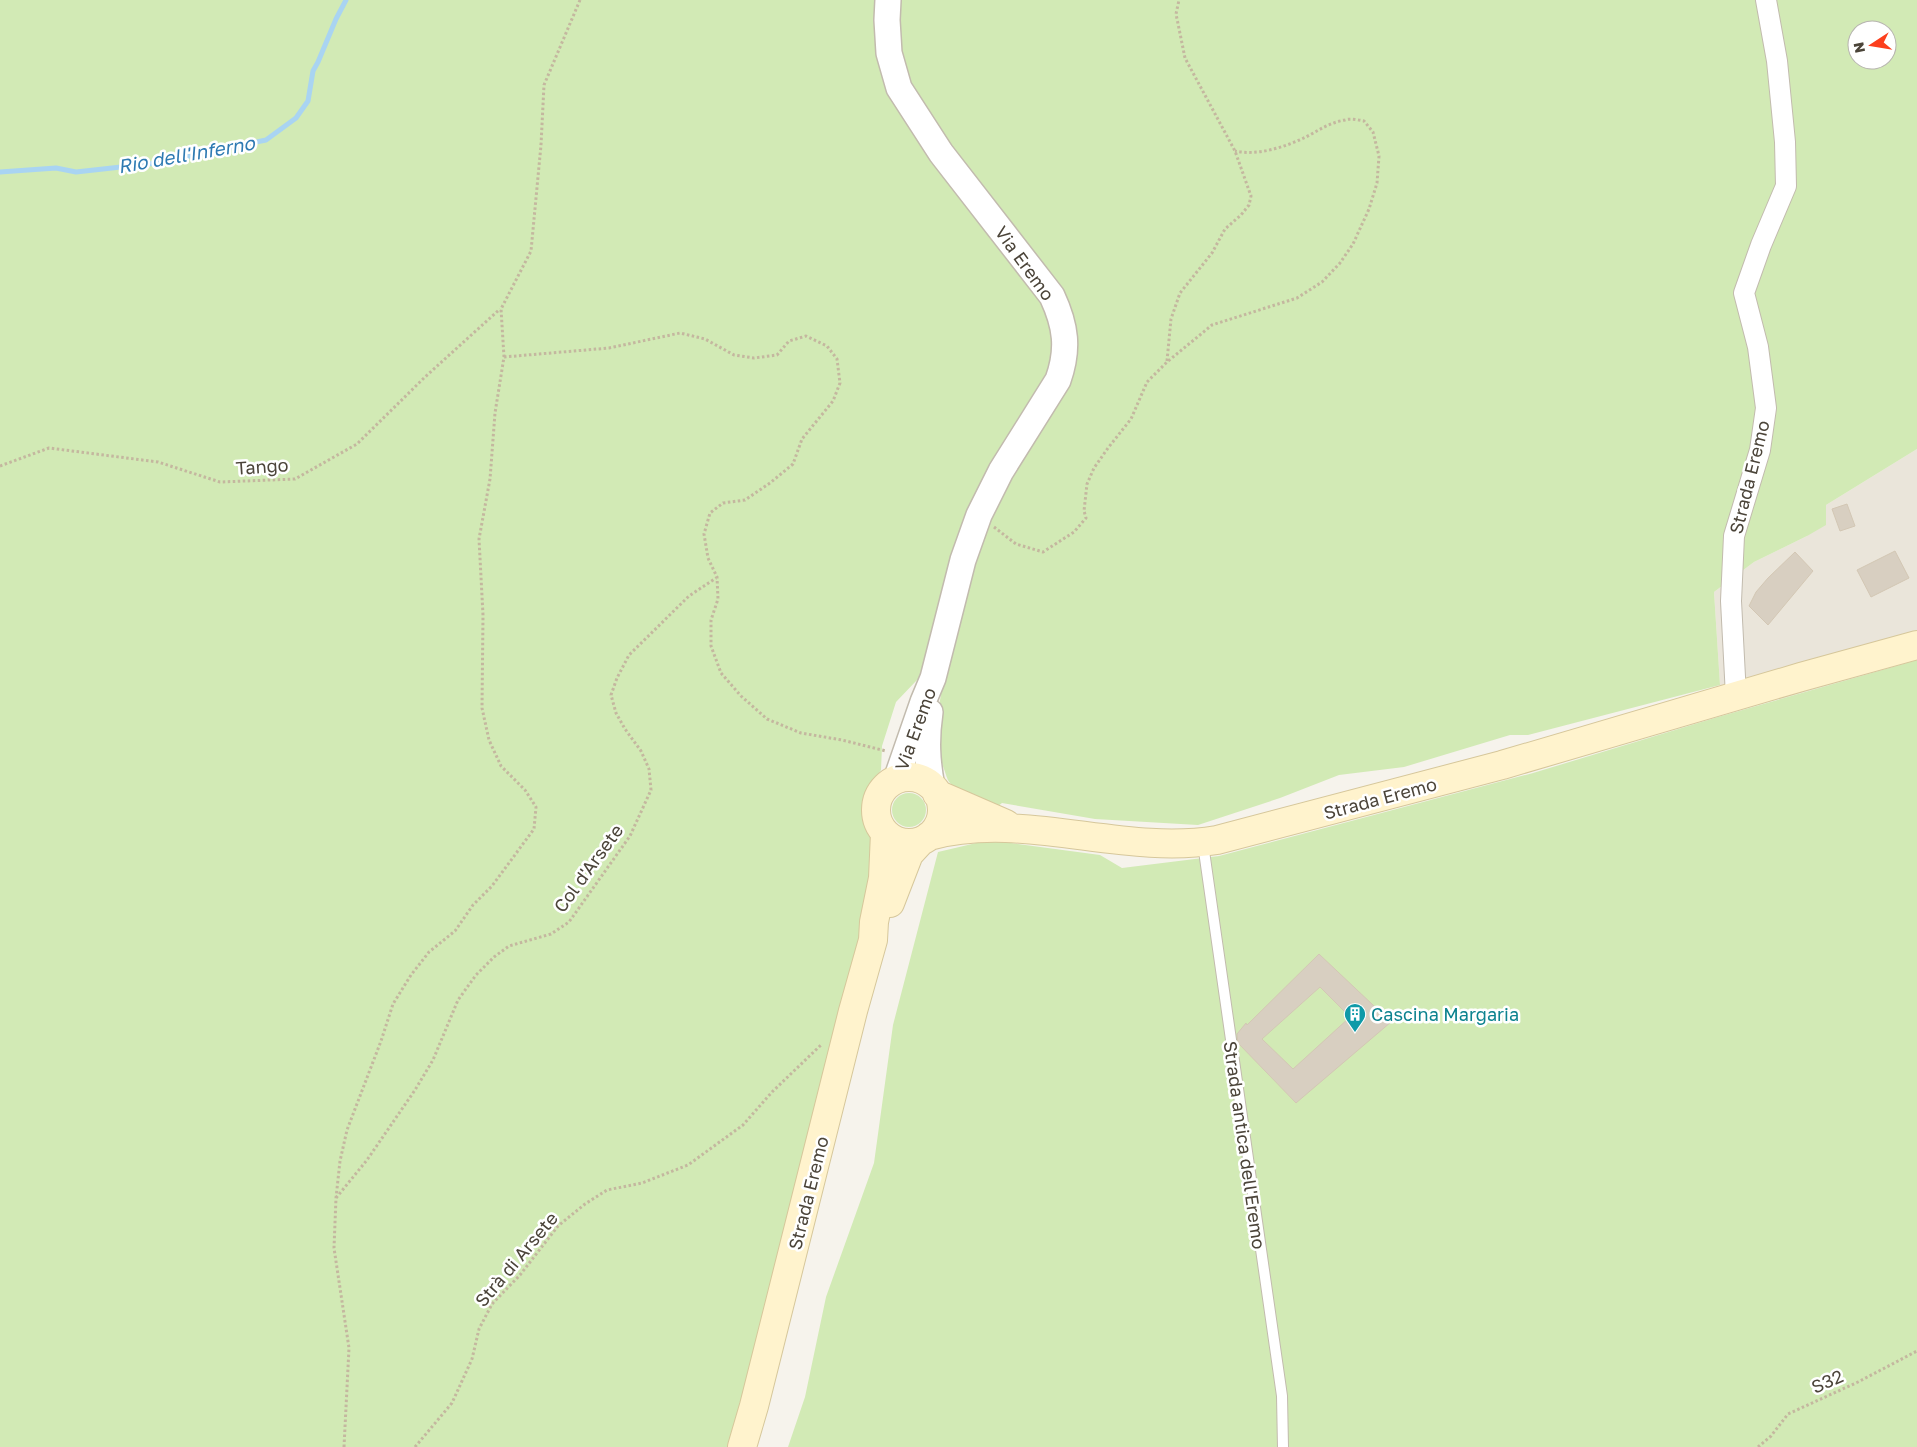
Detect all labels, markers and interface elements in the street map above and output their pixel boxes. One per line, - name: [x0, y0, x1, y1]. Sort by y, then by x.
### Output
- north arrow: [1847, 20, 1897, 70]
- text: N: [1849, 41, 1868, 55]
- water label: Rio dell'Inferno: [116, 130, 258, 177]
- street label: Via Eremo: [991, 222, 1059, 304]
- street label: Strada Eremo: [1724, 418, 1774, 536]
- street label: Tango: [235, 453, 289, 479]
- street label: Via Eremo: [890, 685, 940, 773]
- street label: Strada Eremo: [1321, 772, 1439, 824]
- street label: Col d'Arsete: [549, 820, 627, 916]
- building icon: Cascina Margaria: [1343, 1002, 1367, 1033]
- place label: Cascina Margaria: [1371, 1003, 1519, 1025]
- street label: Strada antica dell'Eremo: [1219, 1040, 1271, 1250]
- street label: Strada Eremo: [783, 1134, 833, 1252]
- street label: Strà di Arsete: [470, 1207, 562, 1311]
- street label: S32: [1808, 1364, 1846, 1398]

